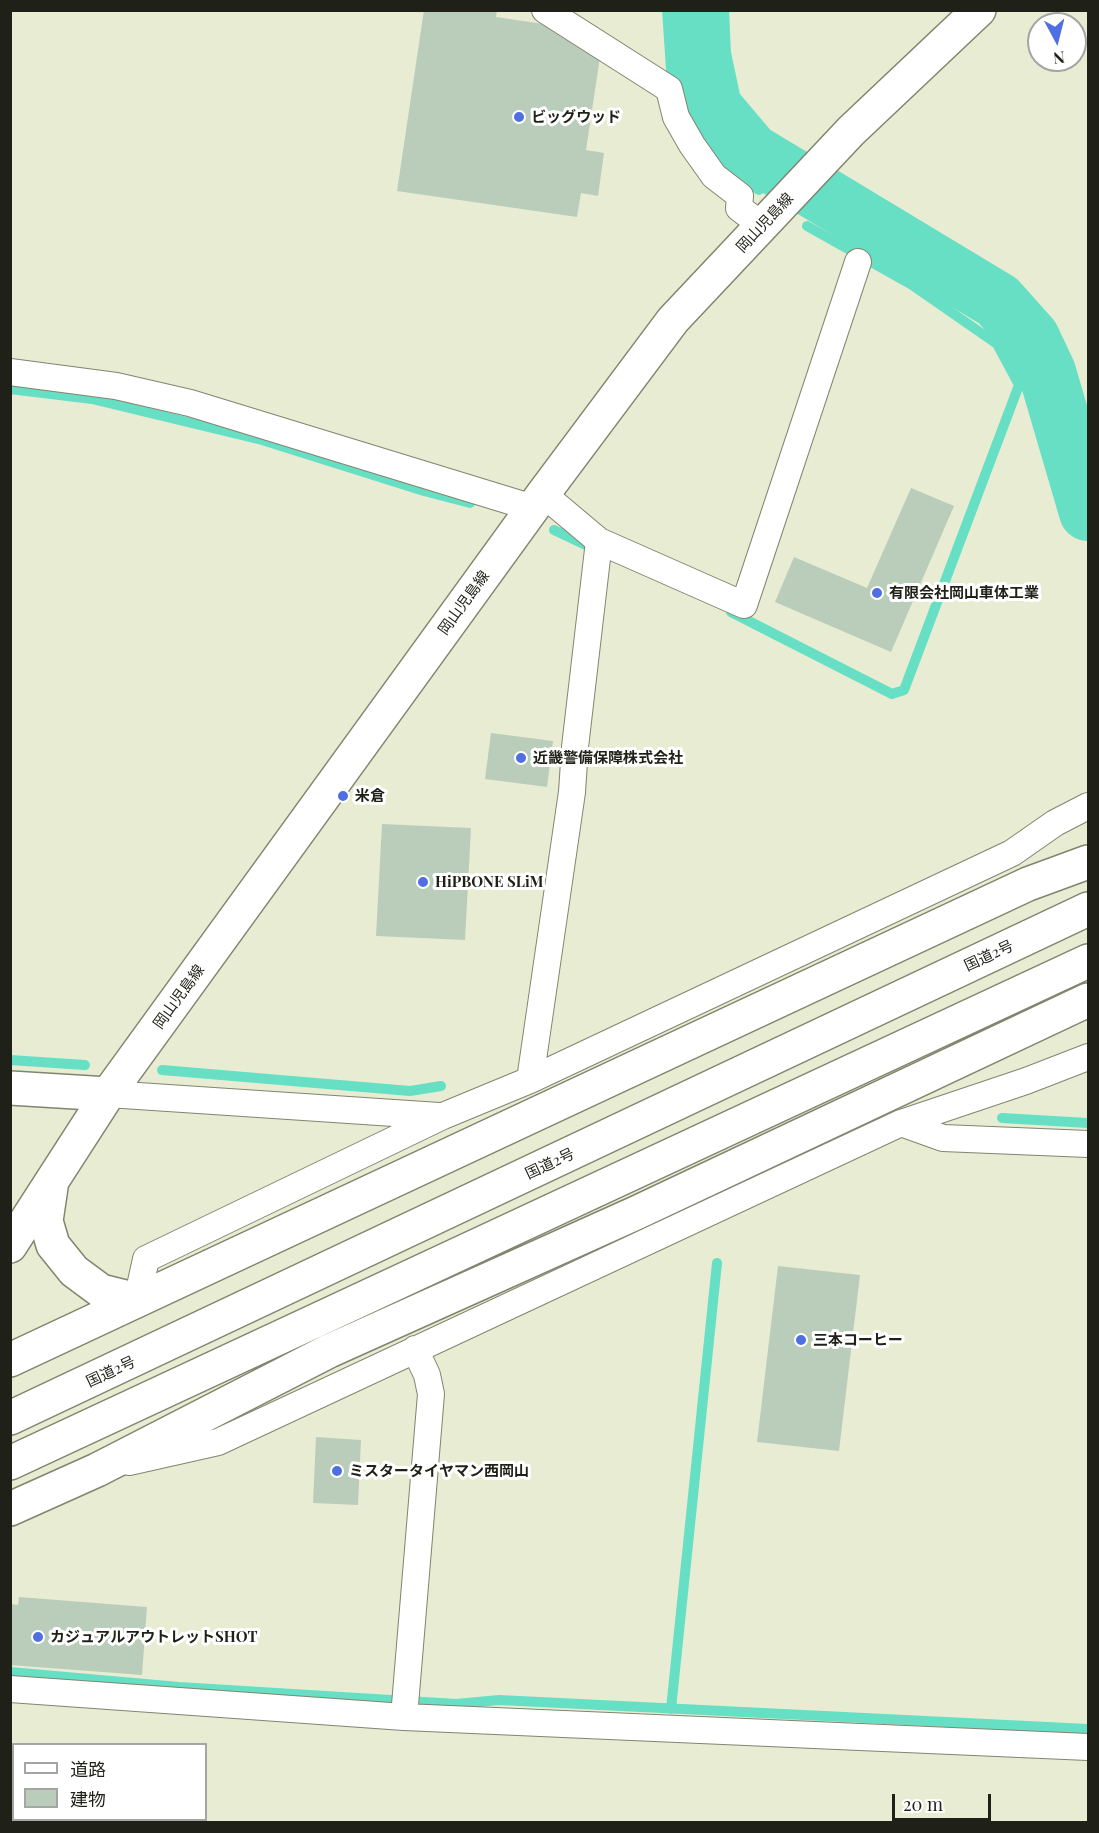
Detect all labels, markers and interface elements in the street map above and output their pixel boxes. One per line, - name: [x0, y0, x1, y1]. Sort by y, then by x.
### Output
- north arrow: [1027, 12, 1087, 72]
- text: N: [1052, 47, 1066, 70]
- place label: ビッグウッド: [531, 108, 621, 126]
- marker: ビッグウッド: [512, 110, 526, 124]
- street label: 岡山児島線: [733, 189, 797, 257]
- street label: 岡山児島線: [435, 567, 493, 639]
- place label: 有限会社岡山車体工業: [889, 584, 1039, 602]
- marker: 有限会社岡山車体工業: [870, 586, 884, 600]
- place label: 近畿警備保障株式会社: [533, 749, 683, 767]
- marker: 近畿警備保障株式会社: [514, 751, 528, 765]
- place label: 米倉: [355, 787, 385, 805]
- marker: 米倉: [336, 789, 350, 803]
- place label: HiPBONE SLiM: [435, 873, 544, 891]
- marker: HiPBONE SLiM: [416, 875, 430, 889]
- street label: 国道2号: [962, 937, 1016, 975]
- street label: 岡山児島線: [150, 961, 208, 1033]
- street label: 国道2号: [523, 1145, 577, 1183]
- place label: 三本コーヒー: [813, 1331, 903, 1349]
- marker: 三本コーヒー: [794, 1333, 808, 1347]
- street label: 国道2号: [84, 1353, 138, 1391]
- place label: ミスタータイヤマン西岡山: [349, 1462, 529, 1480]
- marker: ミスタータイヤマン西岡山: [330, 1464, 344, 1478]
- place label: カジュアルアウトレットSHOT: [50, 1628, 258, 1646]
- marker: カジュアルアウトレットSHOT: [31, 1630, 45, 1644]
- legend: [12, 1743, 207, 1821]
- text: 道路: [70, 1757, 106, 1781]
- scale bar: [895, 1782, 994, 1820]
- text: 建物: [70, 1787, 106, 1811]
- text: 20 m: [903, 1792, 943, 1816]

